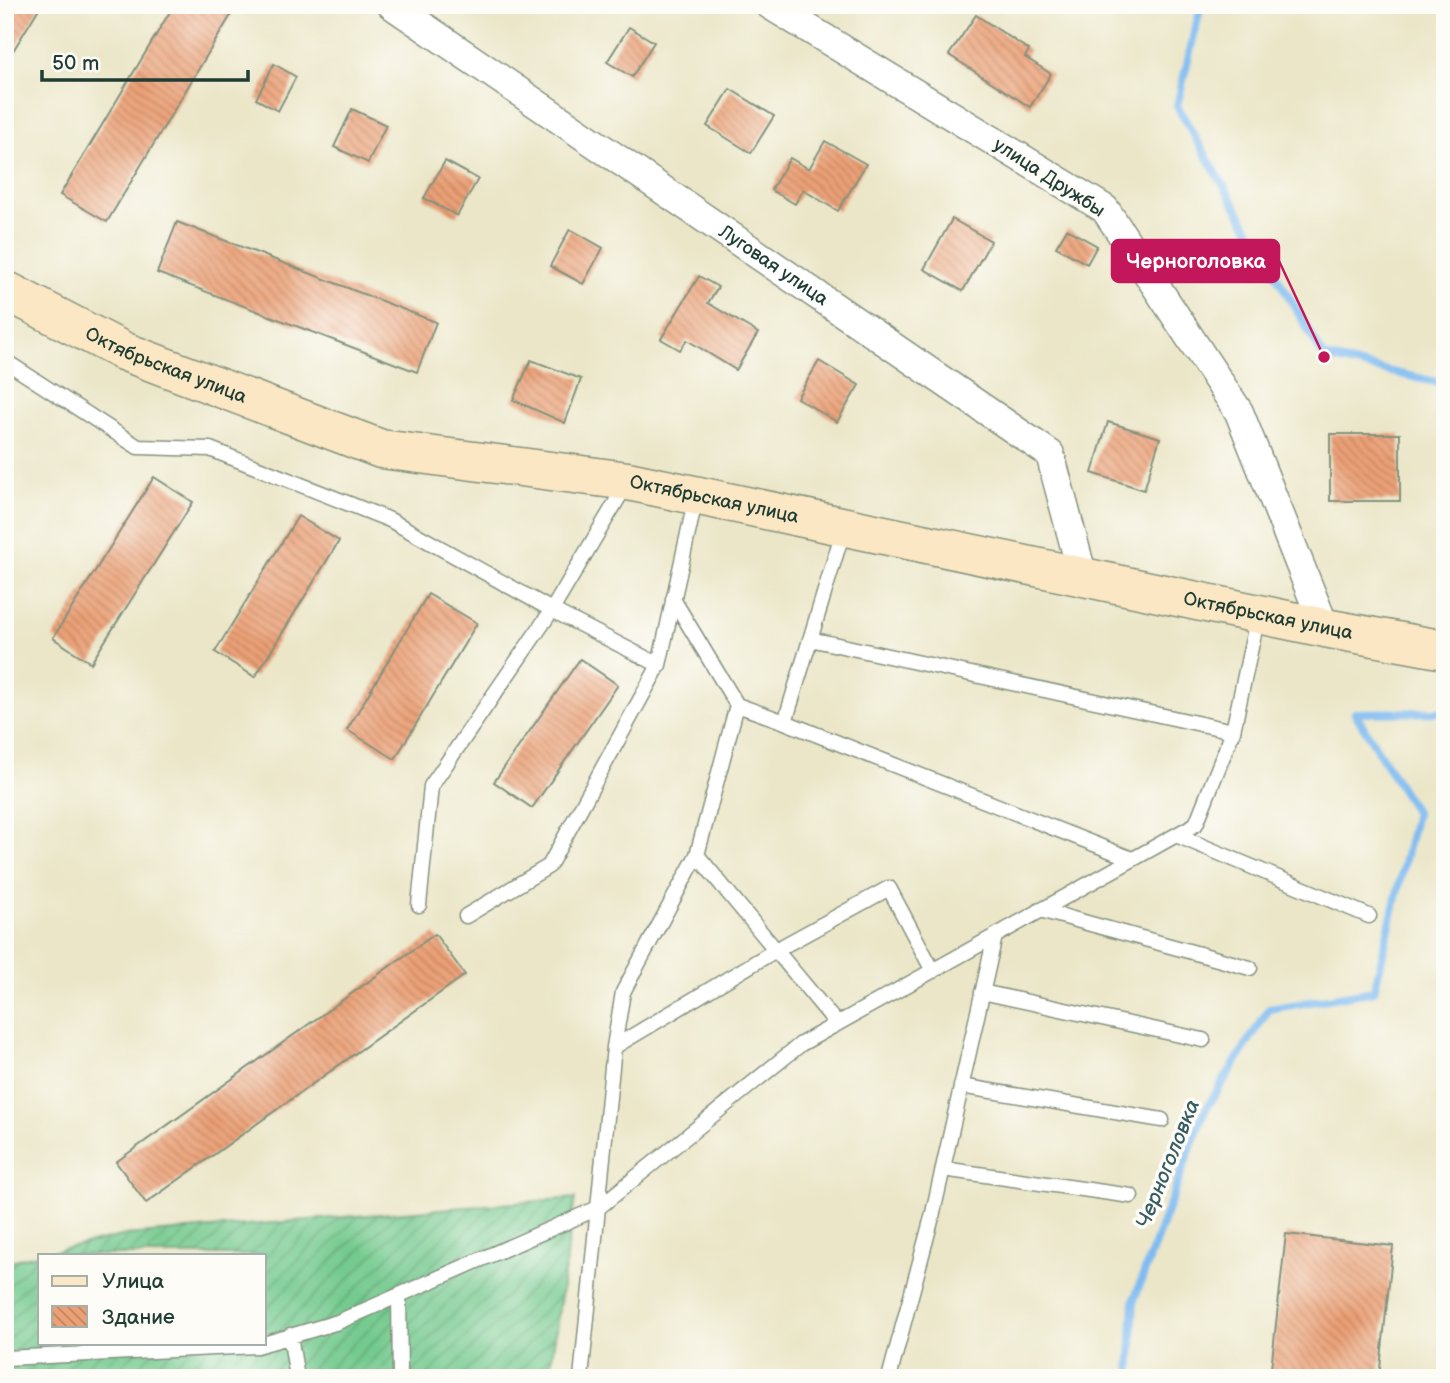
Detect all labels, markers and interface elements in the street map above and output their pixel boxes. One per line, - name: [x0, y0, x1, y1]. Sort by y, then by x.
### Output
- scale bar: [42, 38, 248, 82]
- text: 50 m: [52, 51, 99, 76]
- street label: улица Дружбы: [989, 134, 1109, 222]
- street label: Луговая улица: [714, 219, 833, 311]
- callout: Черноголовка: [1112, 240, 1279, 282]
- text: Черноголовка: [1126, 249, 1267, 274]
- street label: Октябрьская улица: [81, 322, 250, 408]
- street label: Октябрьская улица: [628, 470, 801, 528]
- street label: Октябрьская улица: [1181, 587, 1355, 644]
- water label: Черноголовка: [1131, 1096, 1205, 1232]
- legend: [38, 1254, 266, 1344]
- text: Улица: [102, 1269, 165, 1294]
- text: Здание: [102, 1305, 175, 1330]

